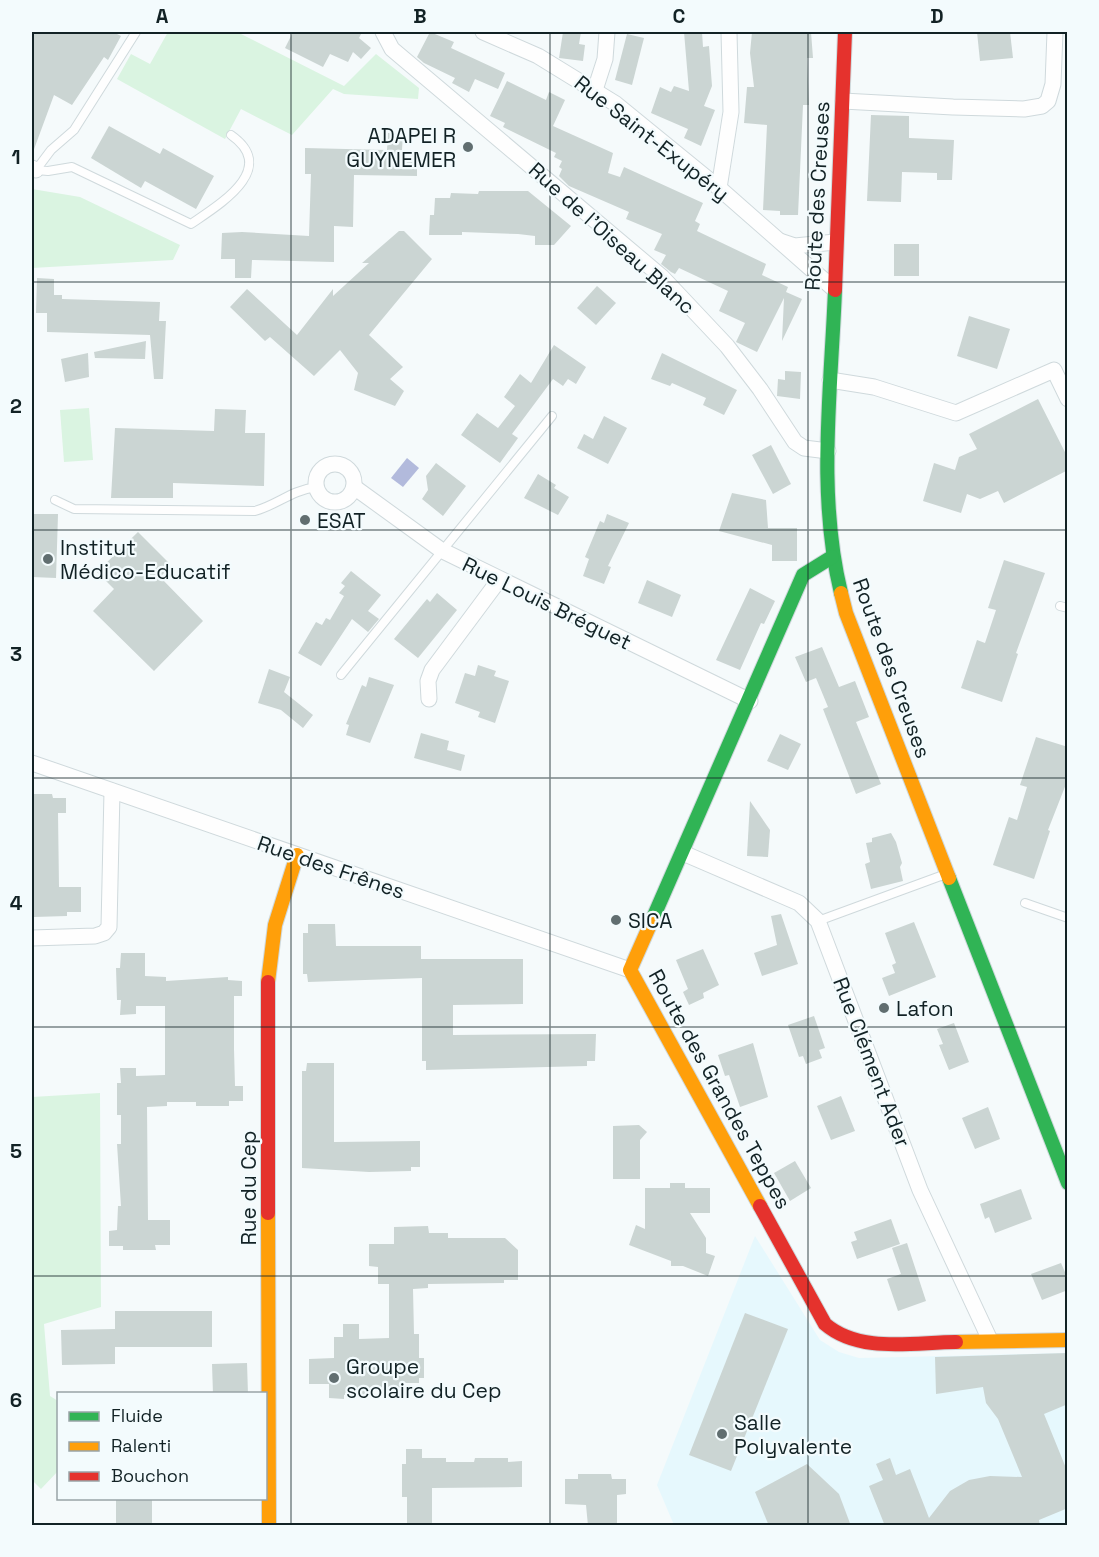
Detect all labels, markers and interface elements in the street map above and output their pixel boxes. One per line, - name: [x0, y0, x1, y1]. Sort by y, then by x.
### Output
- text: A: [156, 3, 169, 29]
- text: B: [413, 3, 427, 29]
- text: C: [673, 3, 686, 29]
- text: D: [930, 3, 944, 29]
- street label: Rue Saint-Exupéry: [569, 69, 735, 207]
- street label: Route des Creuses: [799, 101, 835, 291]
- place label: ADAPEI R GUYNEMER: [346, 122, 456, 173]
- marker: ADAPEI R GUYNEMER: [461, 140, 475, 154]
- text: 1: [11, 144, 21, 170]
- street label: Rue de l'Oiseau Blanc: [523, 156, 701, 320]
- text: 2: [10, 393, 22, 419]
- place label: ESAT: [317, 507, 366, 534]
- marker: ESAT: [298, 513, 312, 527]
- place label: Institut Médico-Educatif: [60, 534, 231, 585]
- street label: Rue Louis Bréguet: [458, 550, 636, 656]
- marker: Institut Médico-Educatif: [41, 552, 55, 566]
- street label: Route des Creuses: [847, 574, 937, 762]
- text: 3: [10, 641, 22, 667]
- street label: Rue des Frênes: [254, 829, 408, 905]
- text: 4: [10, 890, 23, 916]
- place label: SICA: [628, 907, 673, 934]
- marker: SICA: [609, 913, 623, 927]
- street label: Route des Grandes Teppes: [643, 964, 797, 1214]
- street label: Rue Clément Ader: [827, 973, 917, 1151]
- place label: Lafon: [896, 995, 954, 1022]
- marker: Lafon: [877, 1001, 891, 1015]
- street label: Rue du Cep: [235, 1130, 262, 1246]
- text: 5: [10, 1138, 22, 1164]
- place label: Groupe scolaire du Cep: [346, 1353, 502, 1404]
- marker: Groupe scolaire du Cep: [327, 1371, 341, 1385]
- text: 6: [10, 1387, 22, 1413]
- legend: [57, 1392, 267, 1500]
- text: Fluide: [111, 1404, 163, 1427]
- place label: Salle Polyvalente: [734, 1409, 852, 1460]
- marker: Salle Polyvalente: [715, 1427, 729, 1441]
- text: Ralenti: [111, 1434, 171, 1457]
- text: Bouchon: [111, 1464, 189, 1487]

